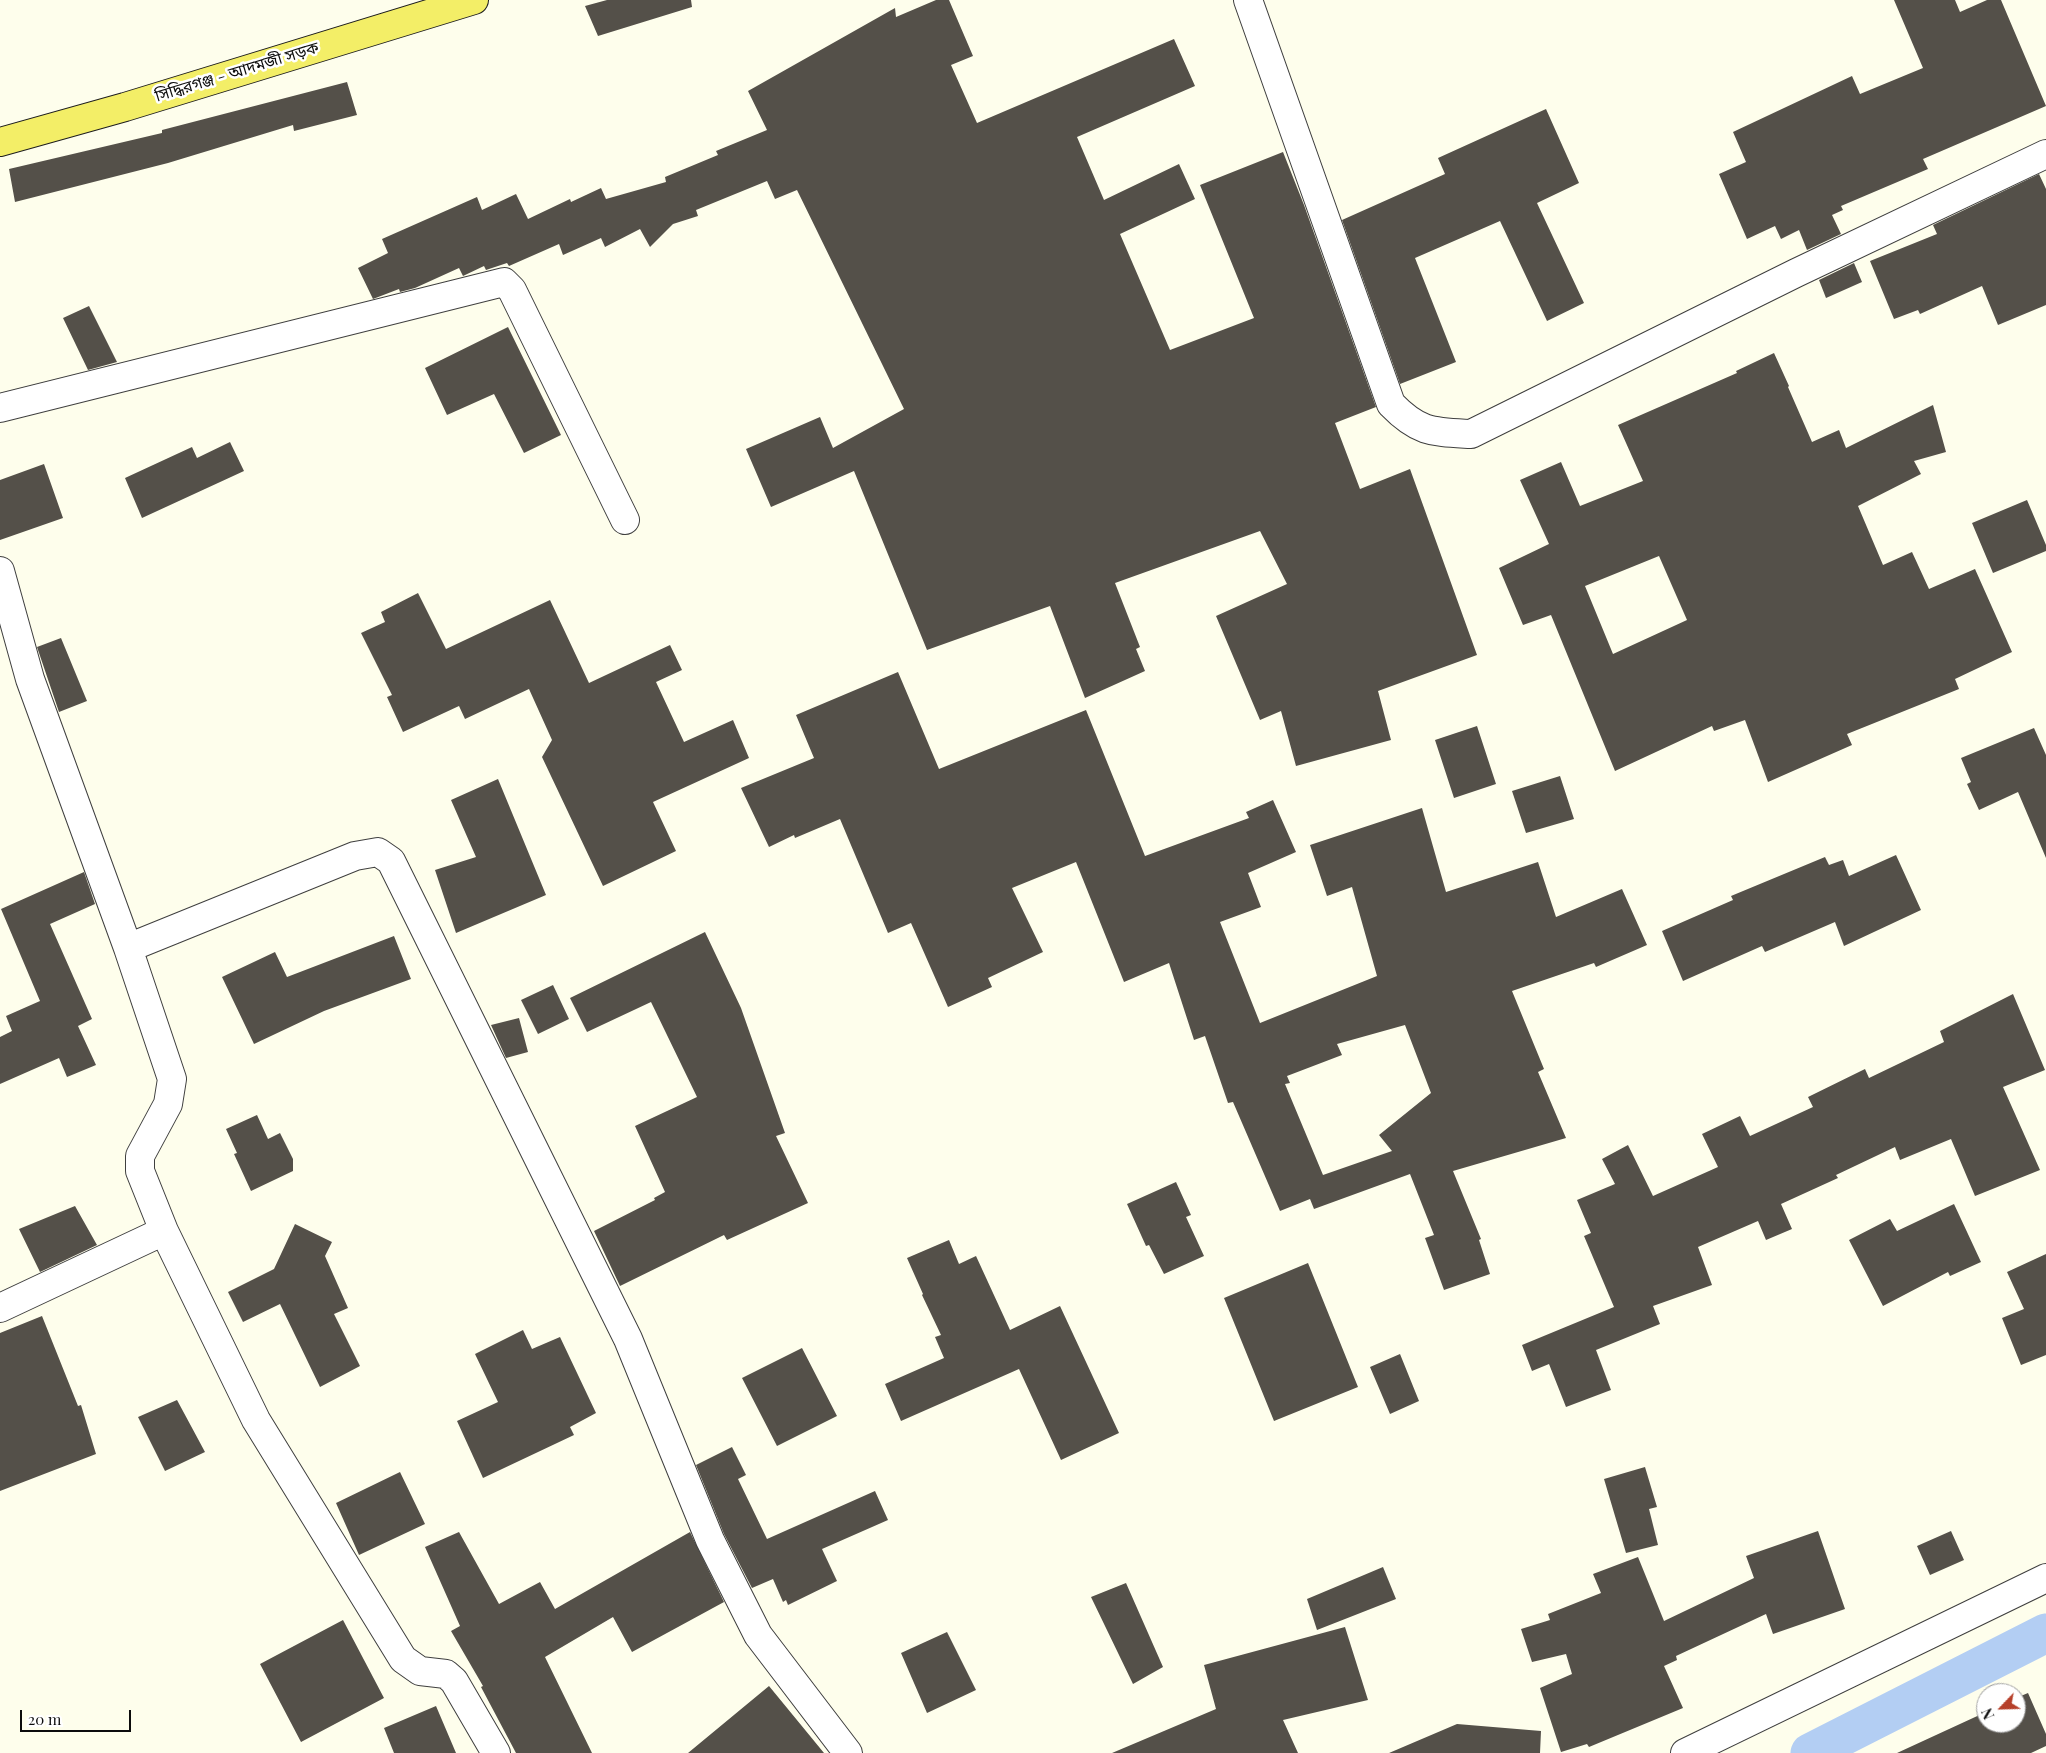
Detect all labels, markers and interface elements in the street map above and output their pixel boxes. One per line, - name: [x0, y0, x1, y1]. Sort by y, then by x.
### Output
- street label: সিদ্ধিরগঞ্জ - আদমজী সড়ক: [153, 38, 321, 106]
- north arrow: [1976, 1683, 2026, 1733]
- scale bar: [22, 1700, 134, 1732]
- text: N: [1977, 1705, 1998, 1722]
- text: 20 m: [28, 1709, 61, 1729]

